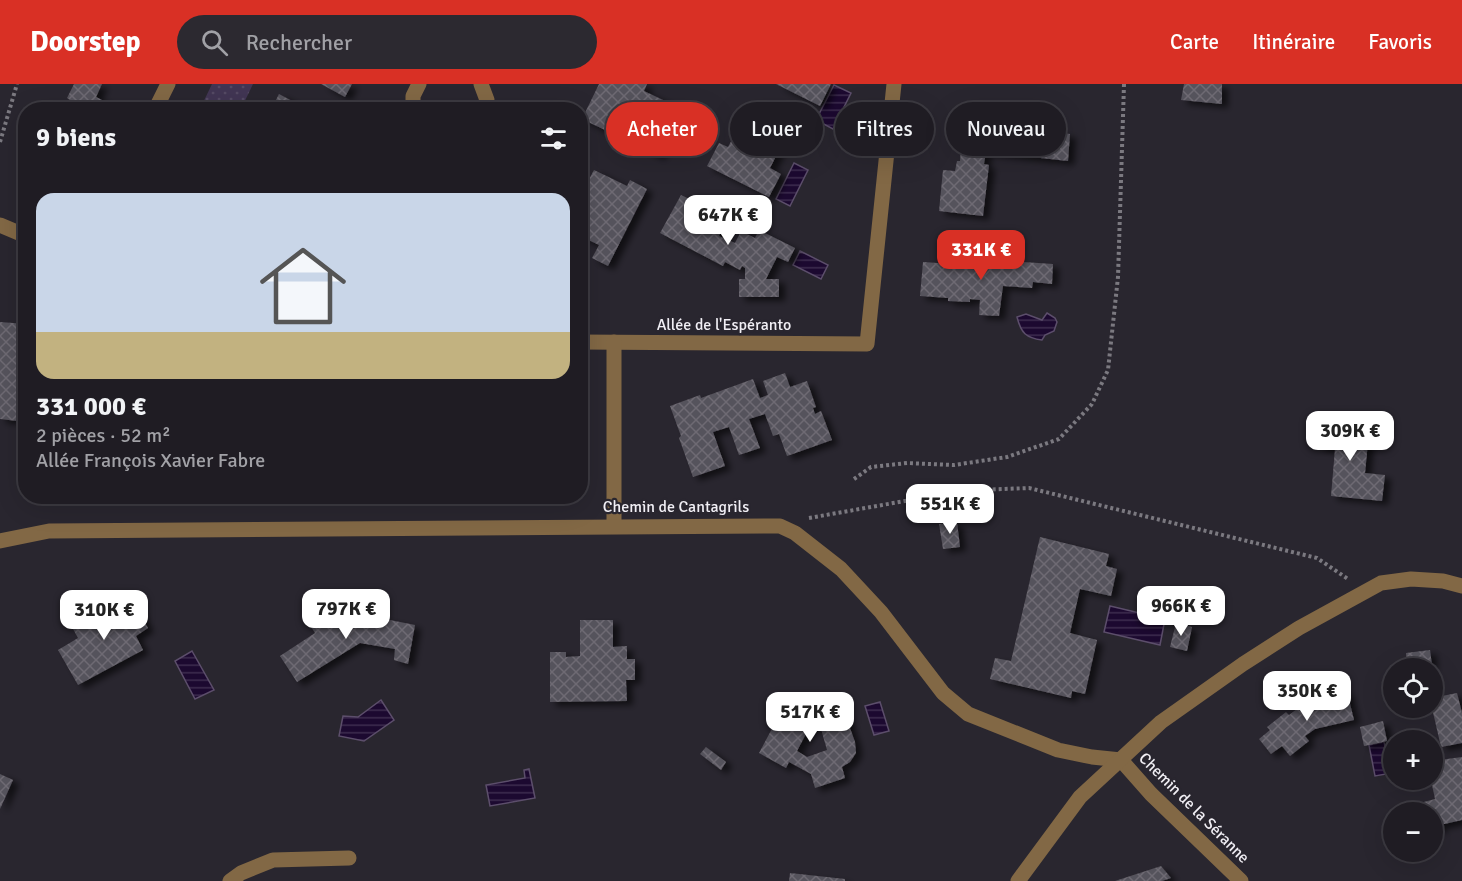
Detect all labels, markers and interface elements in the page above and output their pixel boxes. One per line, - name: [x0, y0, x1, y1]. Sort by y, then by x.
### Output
- search box: [177, 15, 597, 69]
- text: Doorstep: [30, 25, 141, 59]
- icon: search: [198, 26, 231, 59]
- text: Rechercher: [246, 29, 352, 56]
- text: Carte: [1170, 29, 1219, 55]
- text: Itinéraire: [1252, 29, 1335, 55]
- text: Favoris: [1368, 29, 1432, 55]
- chip: Acheter: [606, 102, 718, 156]
- chip: Louer: [730, 102, 823, 156]
- chip: Filtres: [835, 102, 934, 156]
- chip: Nouveau: [946, 102, 1066, 156]
- text: 9 biens: [36, 122, 116, 154]
- icon: filters: [537, 122, 570, 155]
- pin: 647K €: [679, 195, 777, 246]
- text: 647K €: [698, 202, 758, 227]
- pin: 331K €: [932, 230, 1030, 281]
- icon: home: [249, 232, 357, 340]
- text: 331K €: [951, 237, 1011, 262]
- street label: Allée de l'Espéranto: [657, 315, 791, 335]
- text: 331 000 €: [36, 391, 146, 423]
- pin: 309K €: [1301, 411, 1399, 462]
- text: 309K €: [1320, 418, 1380, 443]
- text: 2 pièces · 52 m²: [36, 423, 171, 448]
- text: Allée François Xavier Fabre: [36, 448, 265, 473]
- pin: 551K €: [901, 484, 999, 535]
- text: 551K €: [920, 491, 980, 516]
- street label: Chemin de Cantagrils: [603, 497, 749, 517]
- pin: 966K €: [1132, 586, 1230, 637]
- pin: 797K €: [297, 589, 395, 640]
- pin: 310K €: [55, 590, 153, 641]
- text: 966K €: [1151, 593, 1211, 618]
- text: 797K €: [316, 596, 376, 621]
- text: 310K €: [74, 597, 134, 622]
- map controls: [1383, 658, 1443, 862]
- button: locate: [1383, 658, 1443, 718]
- pin: 350K €: [1258, 671, 1356, 722]
- text: 350K €: [1277, 678, 1337, 703]
- pin: 517K €: [761, 692, 859, 743]
- text: 517K €: [780, 699, 840, 724]
- button: +: [1383, 730, 1443, 790]
- street label: Chemin de la Séranne: [1134, 748, 1254, 868]
- button: −: [1383, 802, 1443, 862]

